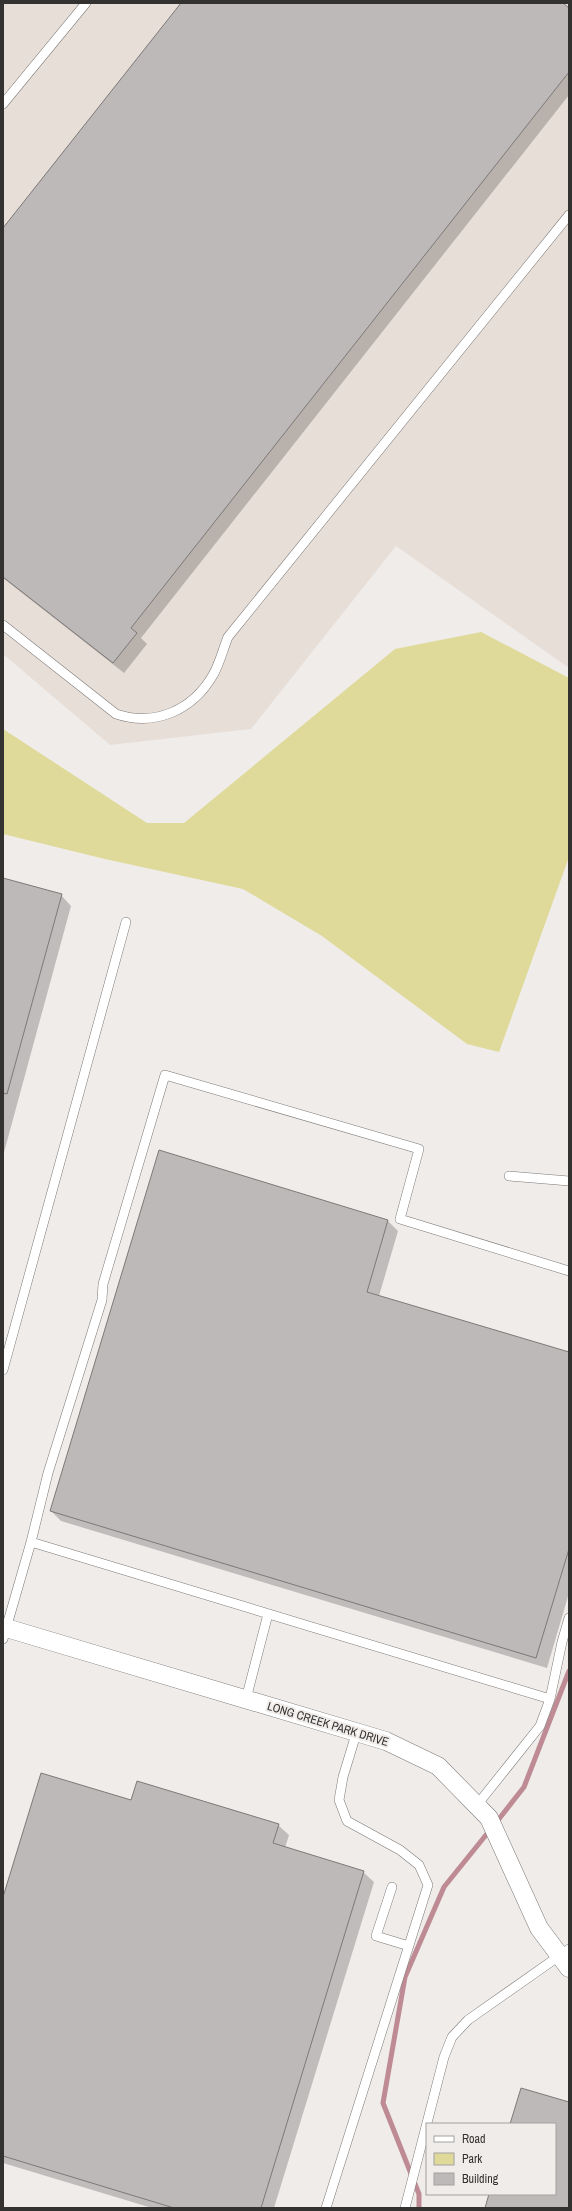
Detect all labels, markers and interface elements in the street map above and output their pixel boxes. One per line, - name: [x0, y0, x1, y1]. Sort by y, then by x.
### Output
- street label: LONG CREEK PARK DRIVE: [265, 1698, 391, 1750]
- legend: [426, 2123, 556, 2195]
- text: Road: [462, 2131, 486, 2147]
- text: Park: [462, 2151, 482, 2167]
- text: Building: [462, 2171, 499, 2187]

